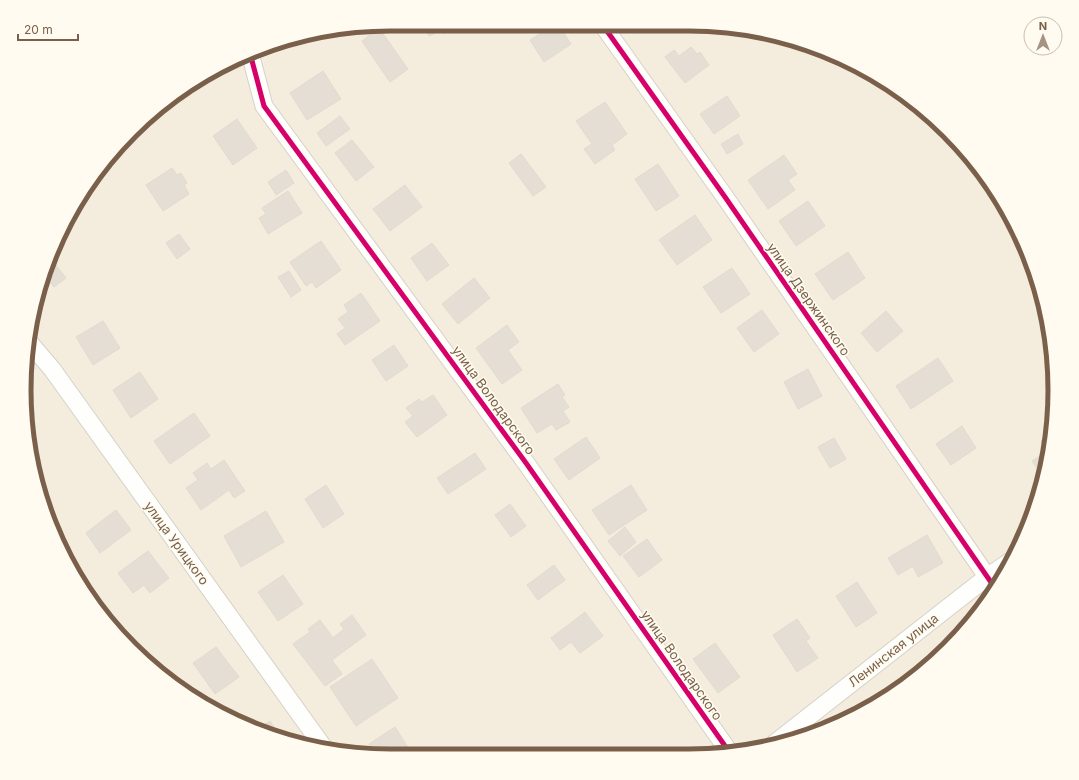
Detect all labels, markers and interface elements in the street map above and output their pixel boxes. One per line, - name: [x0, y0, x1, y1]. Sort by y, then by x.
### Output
- scale bar: [18, 16, 78, 42]
- north arrow: [1023, 16, 1063, 56]
- text: N: [1039, 19, 1047, 33]
- text: 20 m: [24, 22, 53, 37]
- street label: улица Дзержинского: [764, 240, 854, 359]
- street label: улица Володарского: [449, 342, 539, 458]
- street label: улица Урицкого: [141, 498, 213, 588]
- street label: улица Володарского: [638, 607, 726, 723]
- street label: Ленинская улица: [845, 610, 941, 690]

